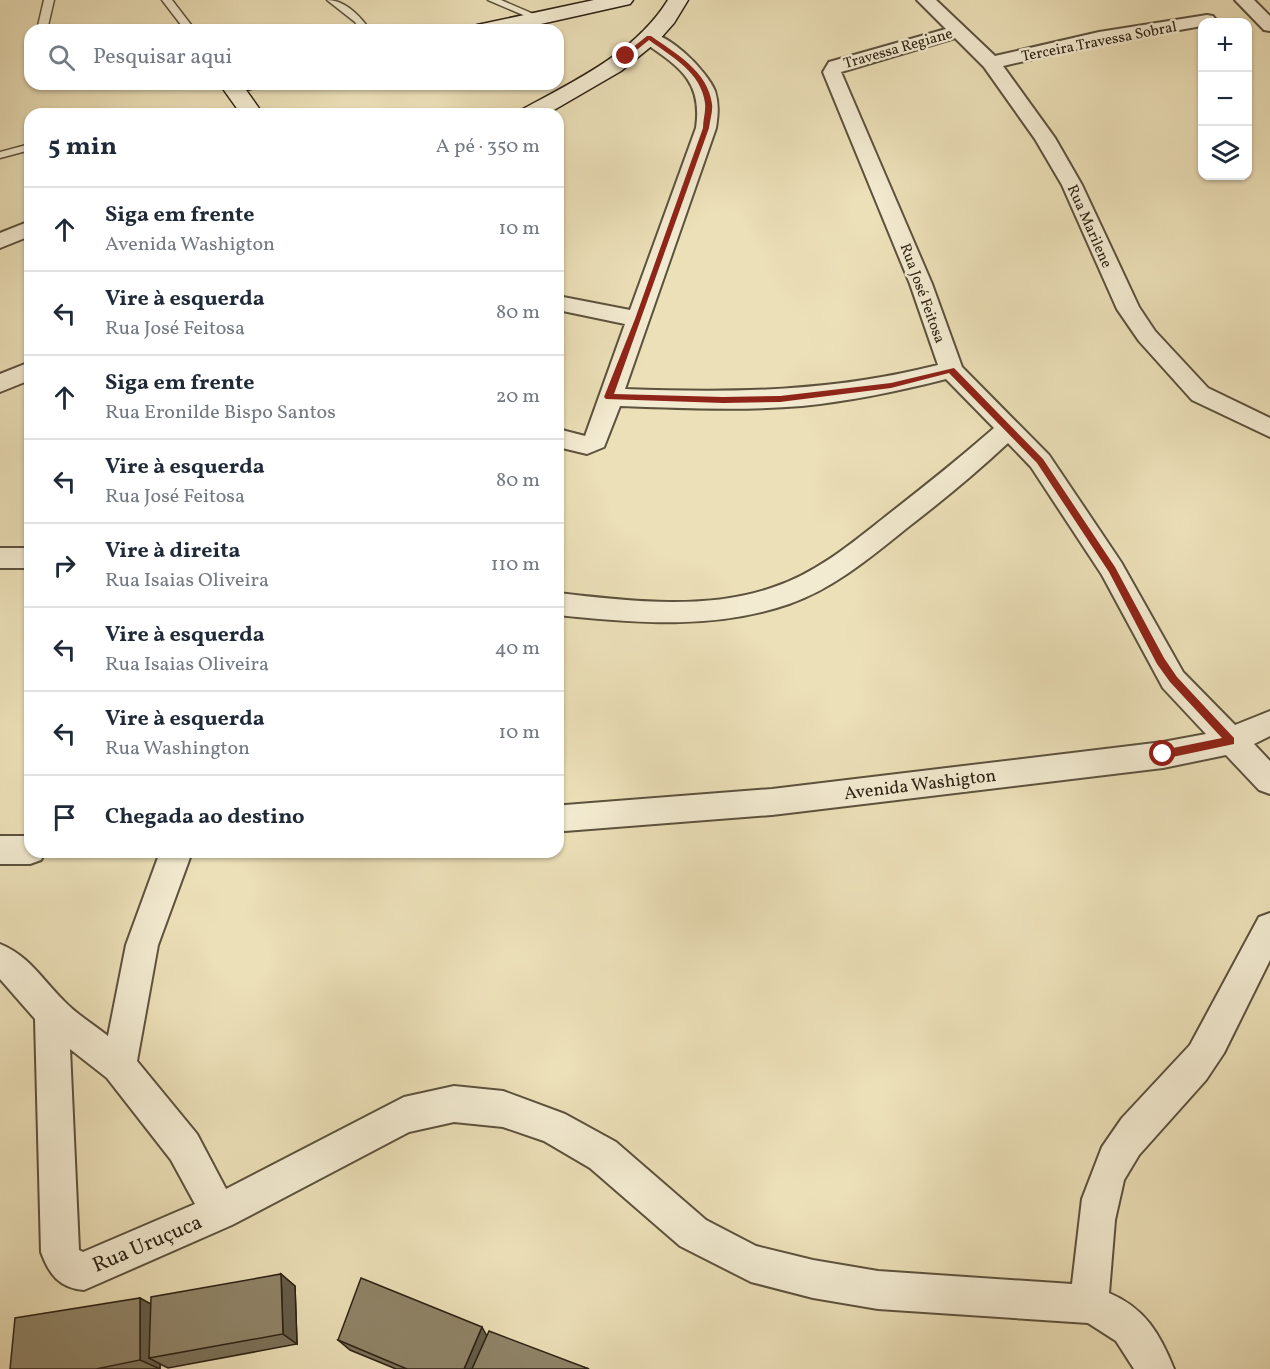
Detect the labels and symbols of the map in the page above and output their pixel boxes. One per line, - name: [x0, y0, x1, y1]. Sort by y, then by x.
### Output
- street label: Terceira Travessa Sobral: [1020, 17, 1179, 68]
- street label: Travessa Regiane: [841, 24, 955, 75]
- route end: [612, 42, 638, 68]
- street label: Rua Marilene: [1061, 182, 1116, 272]
- street label: Rua José Feitosa: [894, 241, 949, 346]
- route start: [1149, 740, 1175, 766]
- street label: Avenida Washigton: [843, 764, 998, 807]
- street label: Rua Uruçuca: [88, 1208, 207, 1281]

